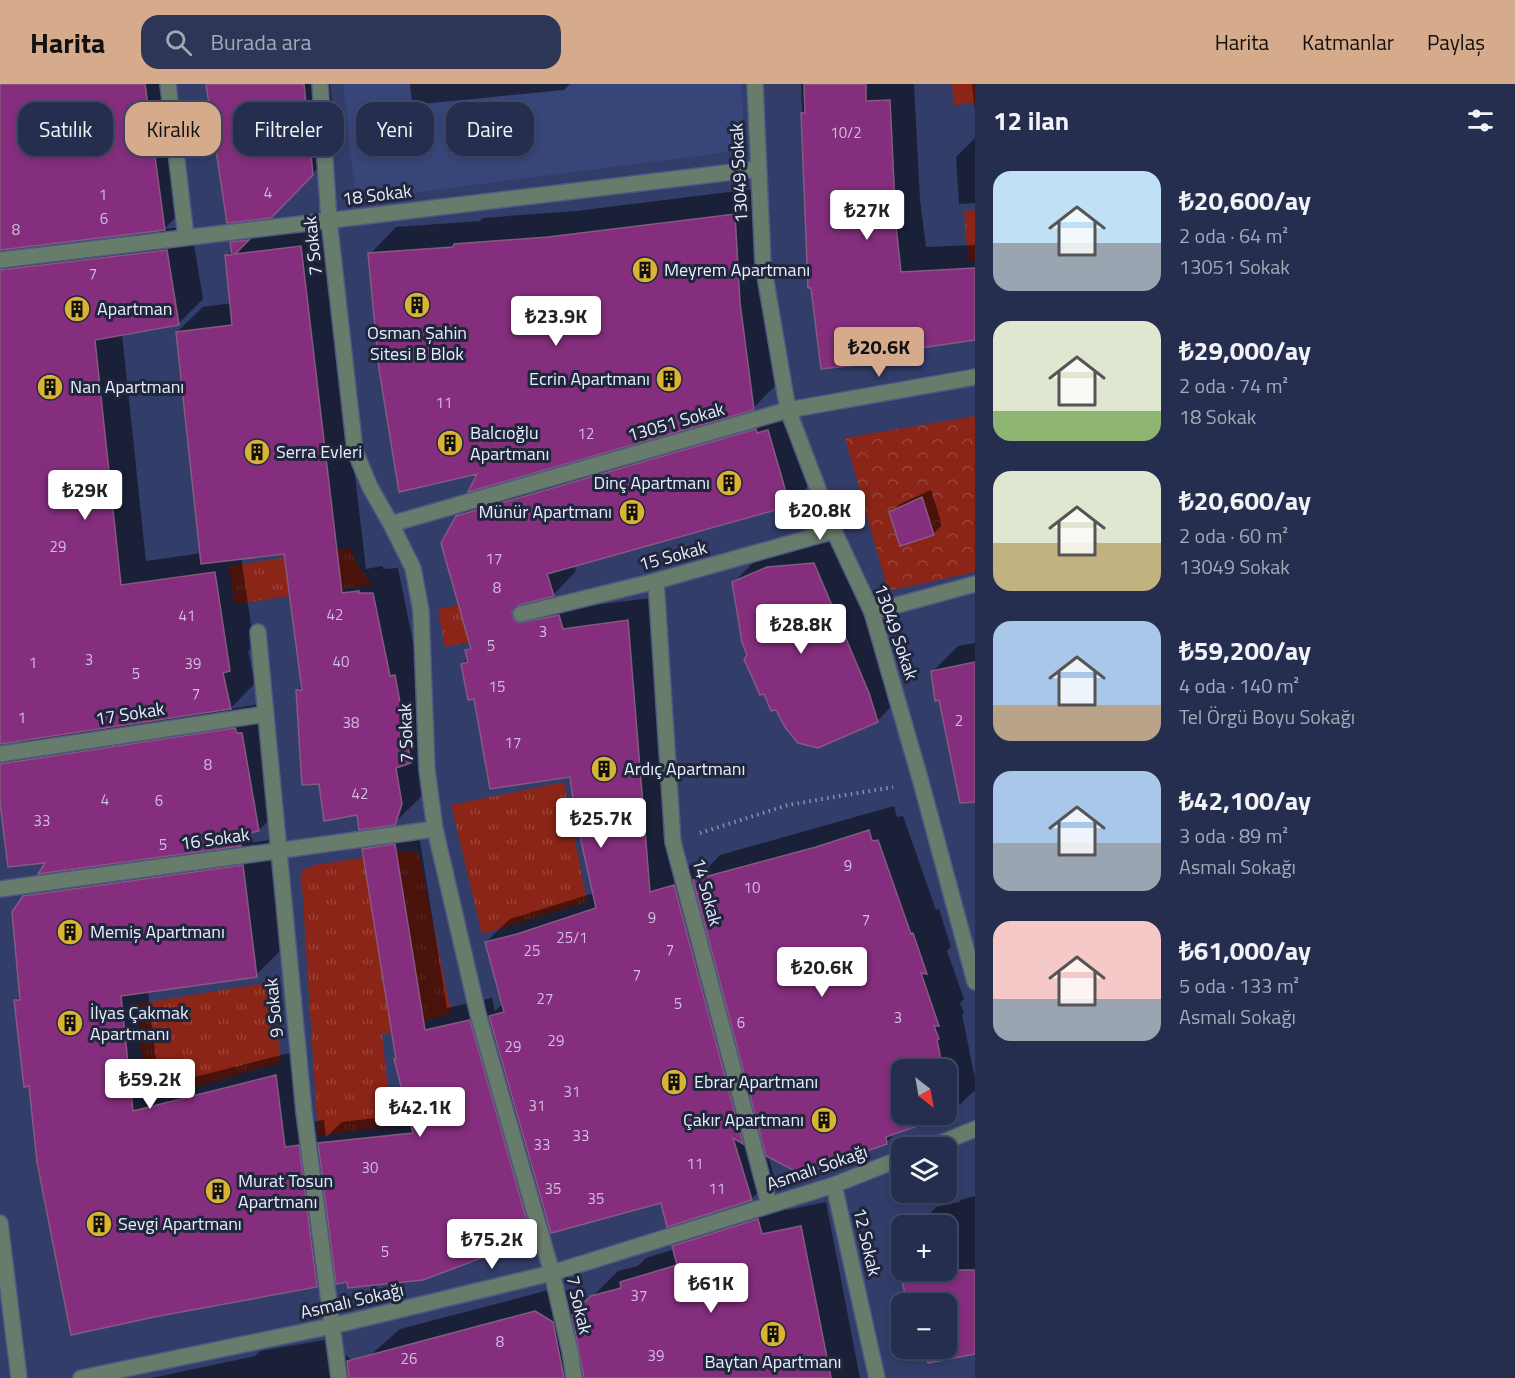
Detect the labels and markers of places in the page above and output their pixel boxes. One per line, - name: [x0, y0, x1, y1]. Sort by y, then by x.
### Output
- pin: ₺27K: [831, 190, 903, 241]
- building icon: Meyrem Apartmanı: [630, 255, 660, 285]
- place label: Meyrem Apartmanı: [664, 256, 810, 283]
- building icon: Osman Şahin Sitesi B Blok: [402, 290, 432, 320]
- building icon: Apartman: [62, 294, 92, 324]
- place label: Apartman: [97, 295, 173, 322]
- pin: ₺23.9K: [507, 296, 605, 347]
- place label: Osman Şahin Sitesi B Blok: [367, 319, 467, 367]
- pin: ₺20.6K: [830, 327, 928, 378]
- building icon: Ecrin Apartmanı: [654, 364, 684, 394]
- place label: Ecrin Apartmanı: [529, 365, 650, 392]
- building icon: Nan Apartmanı: [35, 372, 65, 402]
- place label: Nan Apartmanı: [70, 373, 184, 400]
- place label: Balcıoğlu Apartmanı: [470, 419, 549, 467]
- building icon: Balcıoğlu Apartmanı: [435, 428, 465, 458]
- building icon: Serra Evleri: [242, 437, 272, 467]
- place label: Serra Evleri: [276, 438, 362, 465]
- building icon: Dinç Apartmanı: [714, 468, 744, 498]
- place label: Dinç Apartmanı: [594, 469, 710, 496]
- pin: ₺29K: [49, 470, 121, 521]
- pin: ₺20.8K: [771, 490, 869, 541]
- building icon: Münür Apartmanı: [617, 497, 647, 527]
- place label: Münür Apartmanı: [478, 498, 612, 525]
- pin: ₺28.8K: [752, 604, 850, 655]
- building icon: Ardıç Apartmanı: [589, 754, 619, 784]
- place label: Ardıç Apartmanı: [624, 755, 745, 782]
- pin: ₺25.7K: [552, 798, 650, 849]
- building icon: Memiş Apartmanı: [55, 917, 85, 947]
- place label: Memiş Apartmanı: [90, 918, 225, 945]
- pin: ₺20.6K: [773, 947, 871, 998]
- place label: İlyas Çakmak Apartmanı: [90, 999, 189, 1047]
- building icon: İlyas Çakmak Apartmanı: [55, 1008, 85, 1038]
- pin: ₺59.2K: [101, 1059, 199, 1110]
- building icon: Ebrar Apartmanı: [659, 1067, 689, 1097]
- place label: Ebrar Apartmanı: [694, 1068, 818, 1095]
- pin: ₺42.1K: [371, 1087, 469, 1138]
- building icon: Çakır Apartmanı: [809, 1105, 839, 1135]
- place label: Çakır Apartmanı: [683, 1106, 804, 1133]
- place label: Murat Tosun Apartmanı: [238, 1167, 333, 1215]
- building icon: Murat Tosun Apartmanı: [203, 1176, 233, 1206]
- building icon: Sevgi Apartmanı: [84, 1209, 114, 1239]
- place label: Sevgi Apartmanı: [118, 1210, 242, 1237]
- pin: ₺75.2K: [443, 1219, 541, 1270]
- pin: ₺61K: [675, 1263, 747, 1314]
- building icon: Baytan Apartmanı: [758, 1319, 788, 1349]
- place label: Baytan Apartmanı: [704, 1348, 842, 1375]

